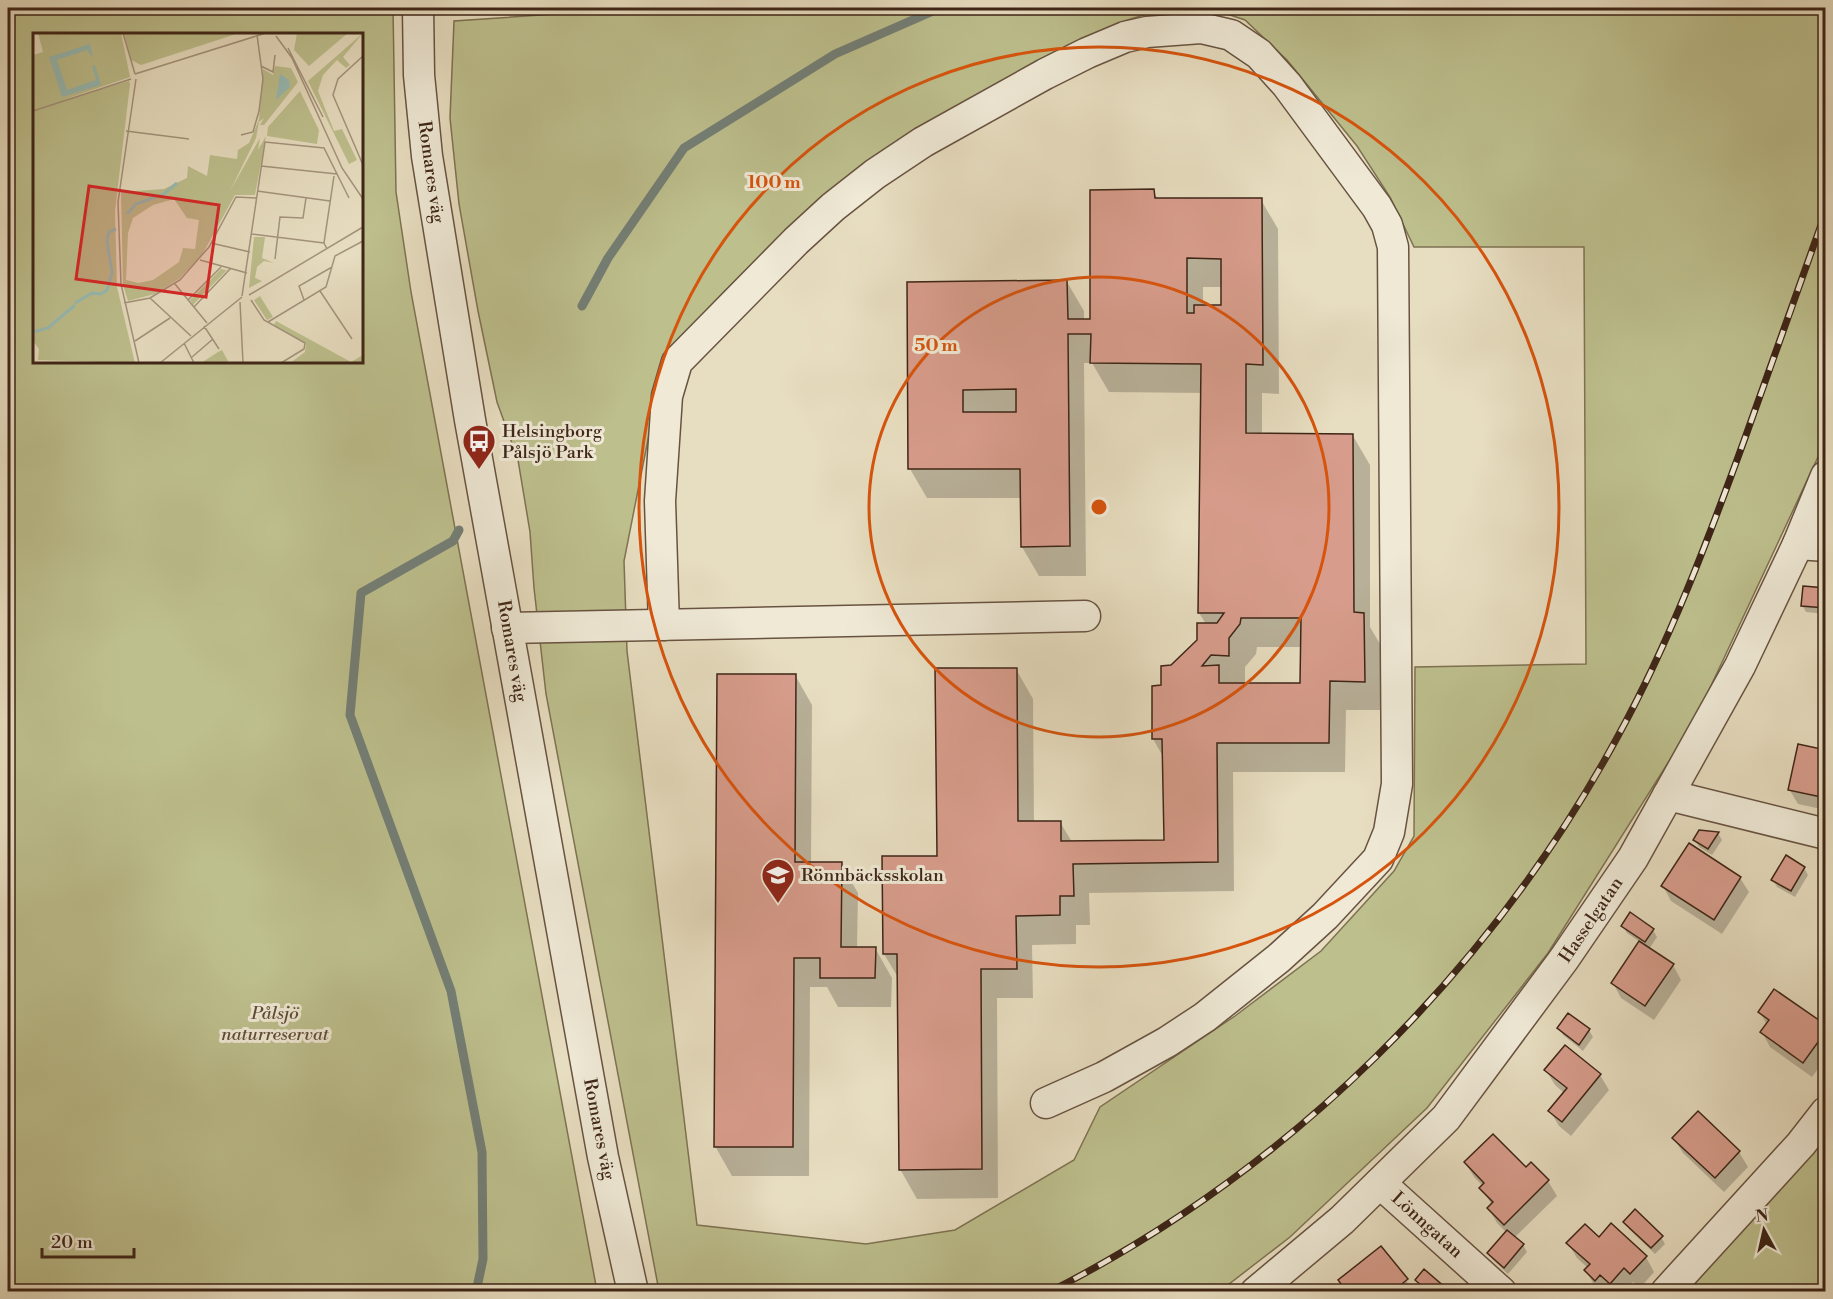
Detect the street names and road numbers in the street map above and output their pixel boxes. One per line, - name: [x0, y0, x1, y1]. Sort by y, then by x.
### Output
- street label: Romares väg: [412, 119, 450, 225]
- street label: Romares väg: [492, 598, 532, 704]
- street label: Hasselgatan: [1554, 872, 1628, 967]
- street label: Romares väg: [578, 1076, 620, 1182]
- street label: Lönngatan: [1386, 1187, 1468, 1263]

